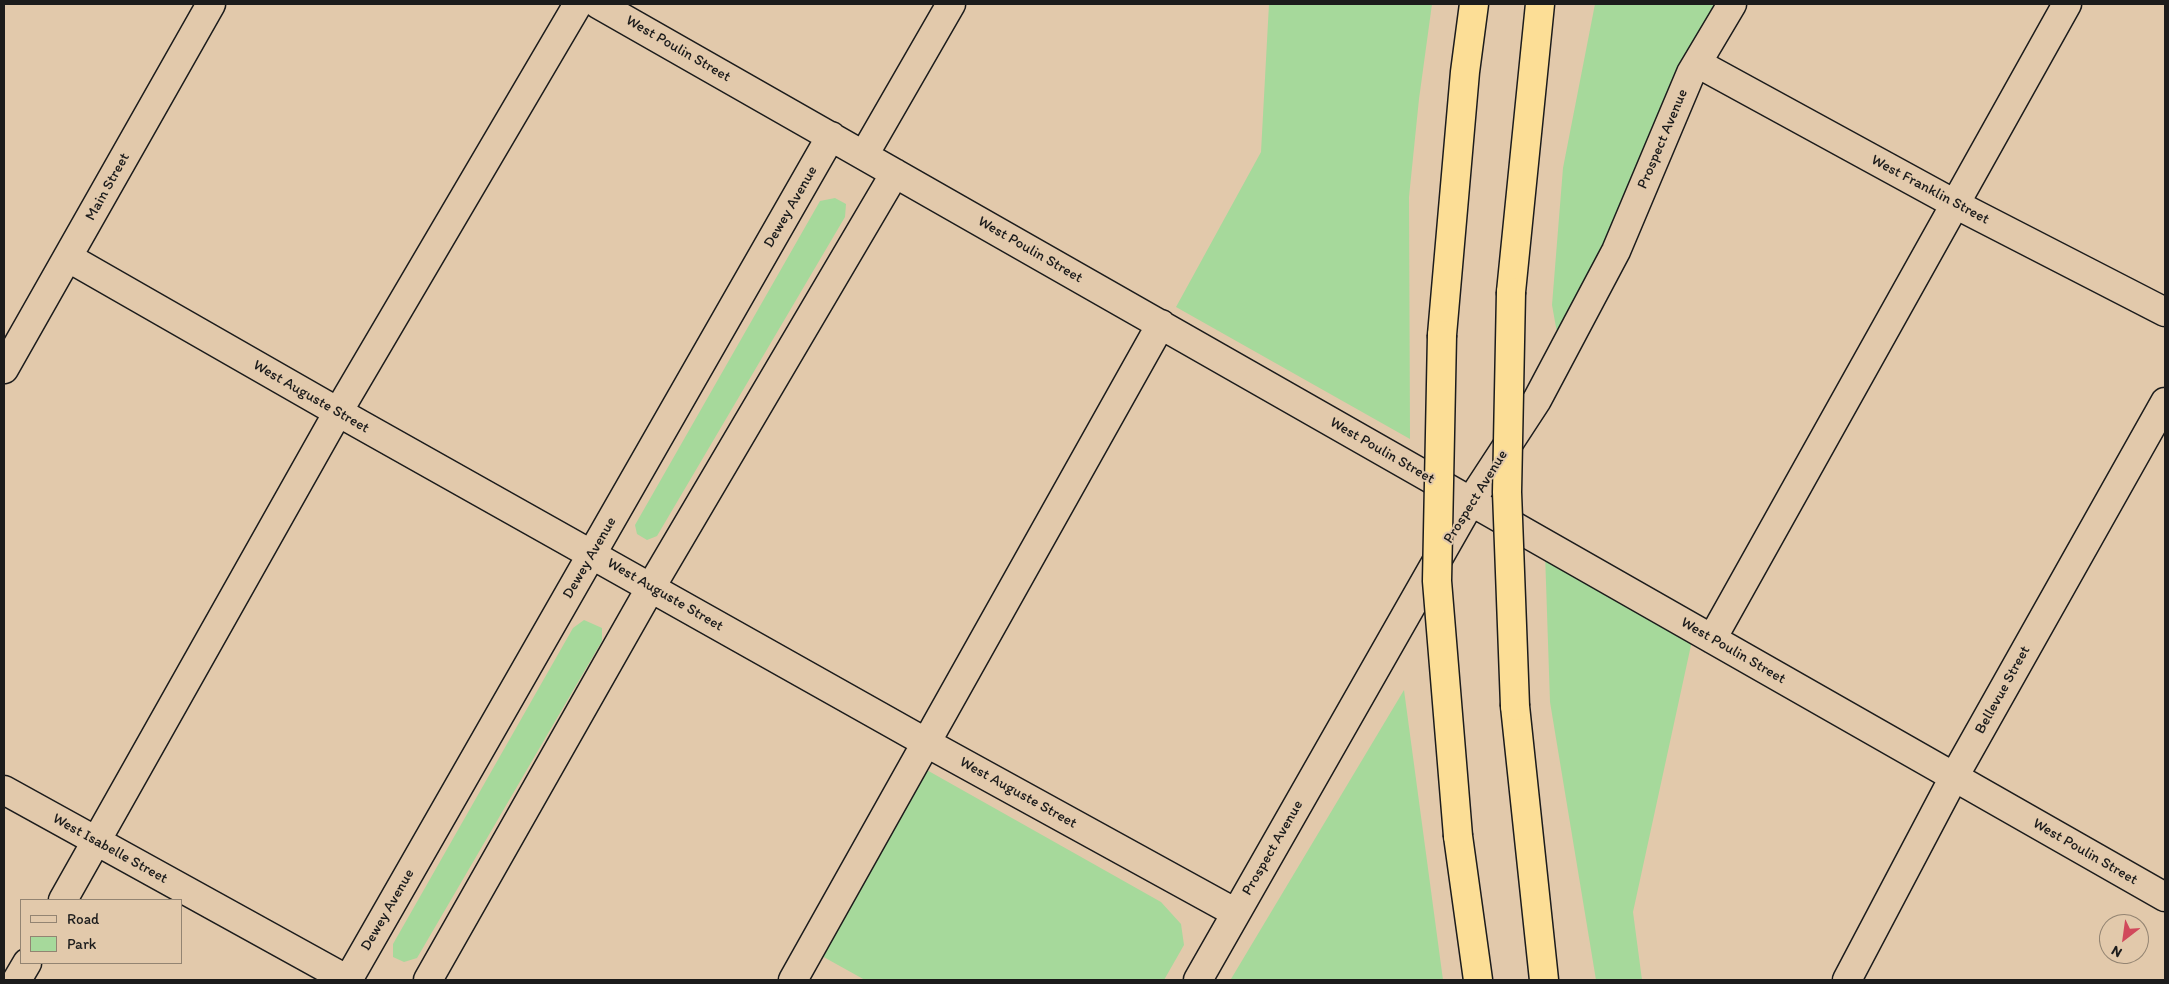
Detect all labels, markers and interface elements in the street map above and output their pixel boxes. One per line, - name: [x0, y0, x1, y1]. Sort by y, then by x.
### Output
- street label: West Poulin Street: [622, 12, 734, 86]
- street label: Prospect Avenue: [1634, 86, 1692, 192]
- street label: Main Street: [82, 150, 134, 224]
- street label: West Franklin Street: [1868, 151, 1992, 229]
- street label: Dewey Avenue: [760, 163, 822, 251]
- street label: West Poulin Street: [974, 213, 1086, 287]
- street label: West Auguste Street: [250, 356, 372, 438]
- street label: West Poulin Street: [1326, 414, 1438, 488]
- street label: Prospect Avenue: [1440, 447, 1512, 547]
- street label: Dewey Avenue: [559, 514, 621, 602]
- street label: West Auguste Street: [604, 554, 726, 636]
- street label: West Poulin Street: [1677, 614, 1789, 688]
- street label: Bellevue Street: [1971, 643, 2035, 737]
- street label: West Auguste Street: [956, 753, 1080, 833]
- street label: Prospect Avenue: [1238, 797, 1308, 899]
- street label: West Isabelle Street: [49, 810, 171, 888]
- street label: West Poulin Street: [2029, 815, 2141, 889]
- street label: Dewey Avenue: [357, 866, 419, 954]
- legend: [20, 899, 182, 964]
- text: Road: [67, 910, 99, 928]
- north arrow: [2099, 914, 2149, 964]
- text: Park: [67, 935, 97, 953]
- text: N: [2108, 942, 2125, 961]

